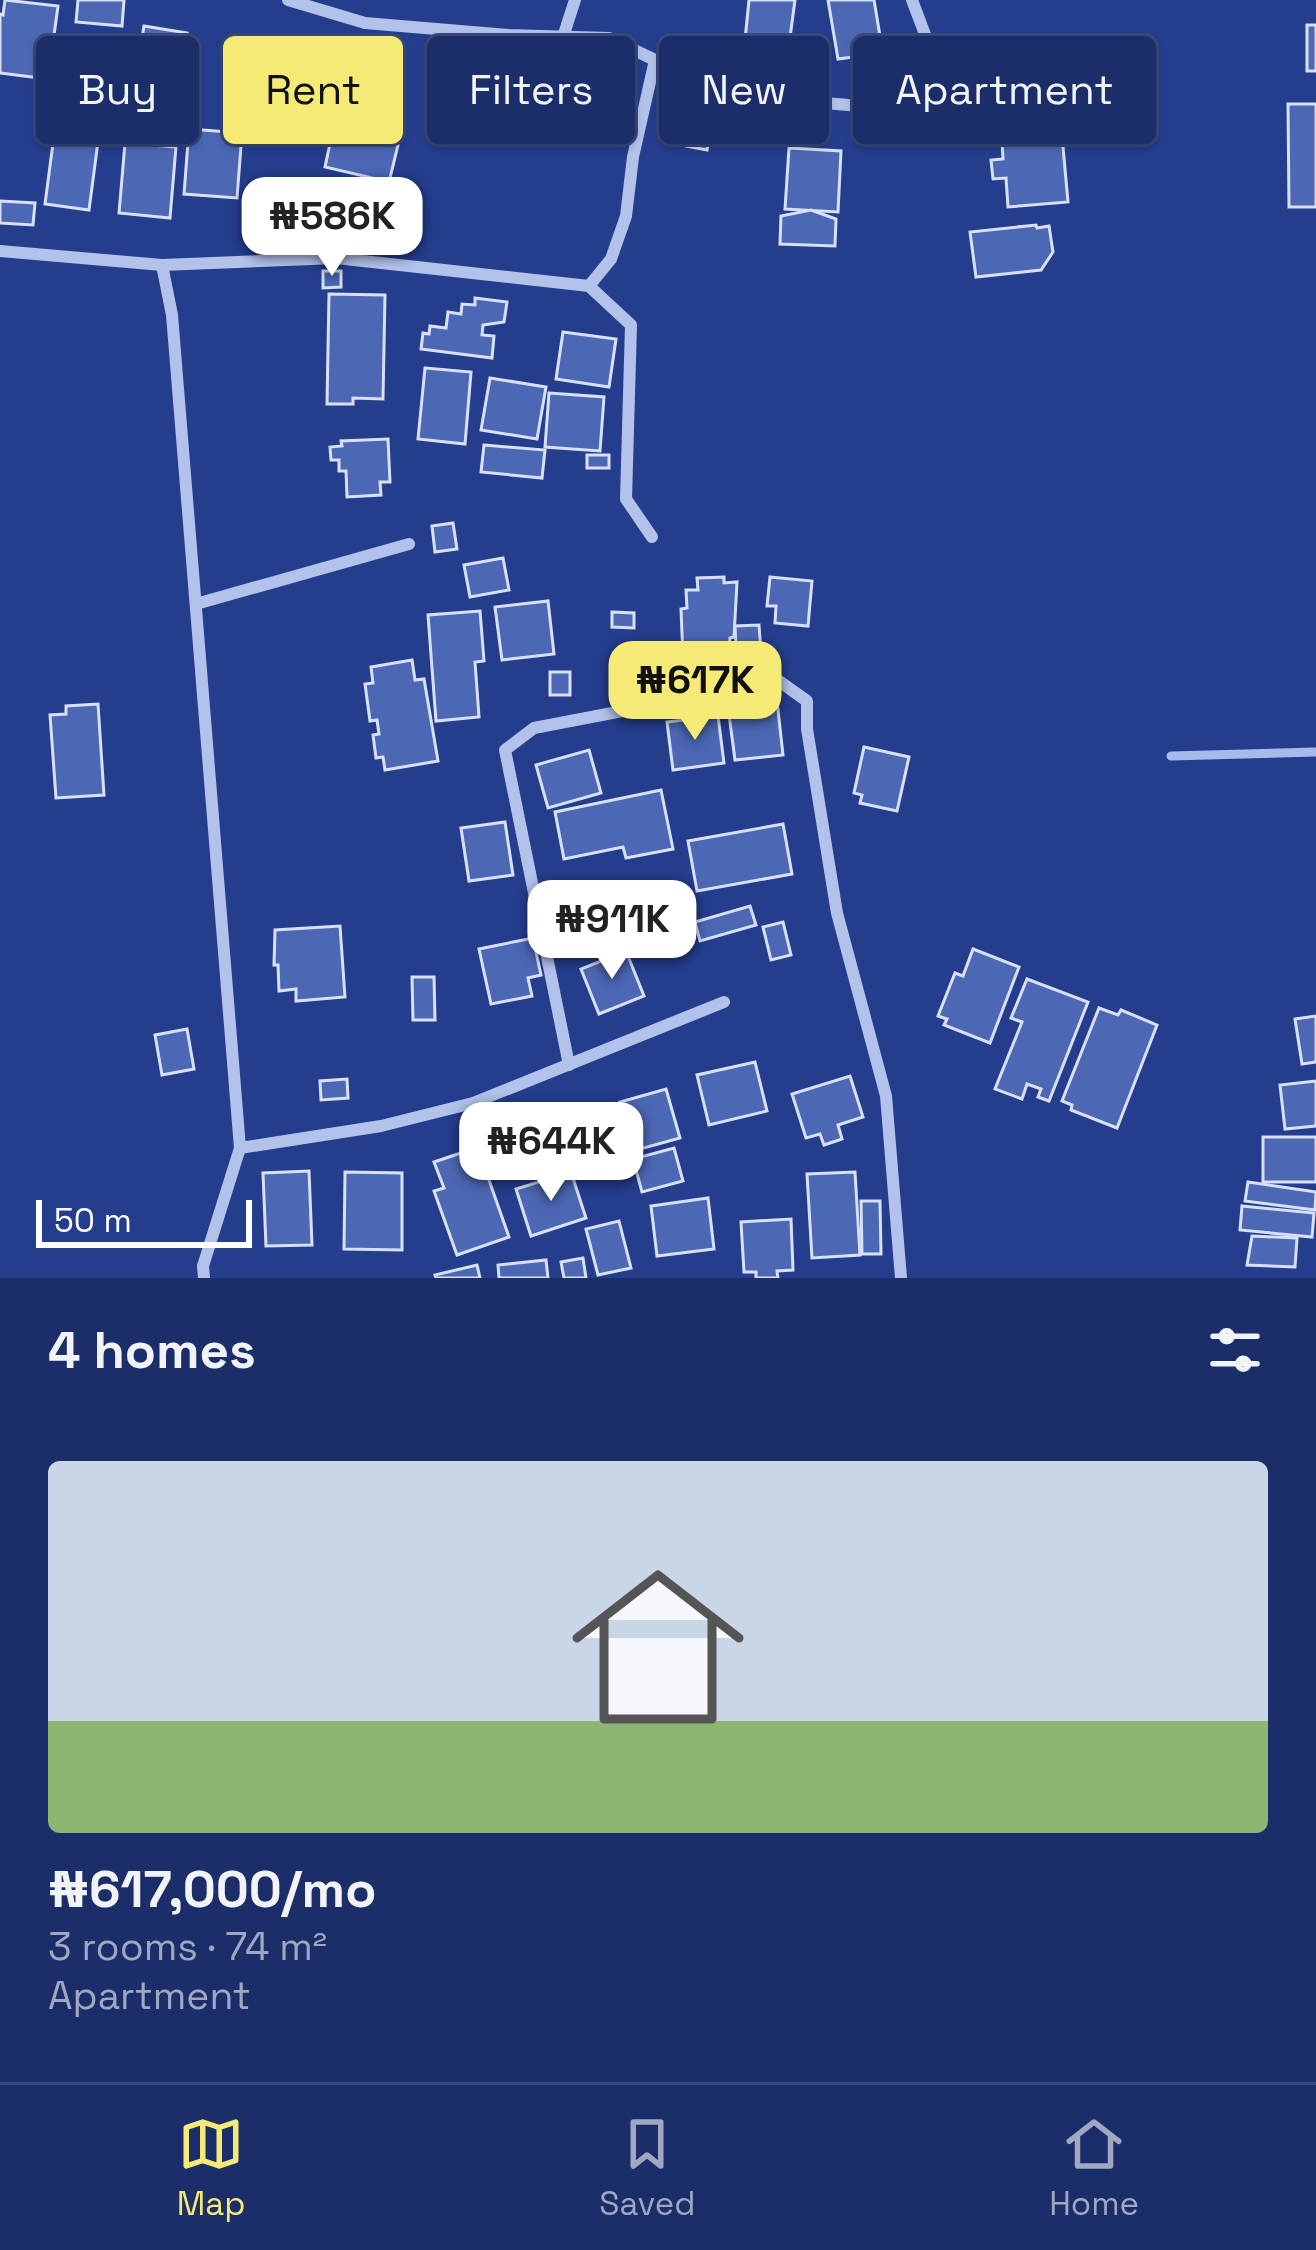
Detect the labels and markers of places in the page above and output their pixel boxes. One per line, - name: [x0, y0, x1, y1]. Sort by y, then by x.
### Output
- pin: ₦586K: [248, 177, 416, 279]
- pin: ₦617K: [611, 641, 779, 743]
- pin: ₦911K: [528, 880, 696, 982]
- pin: ₦644K: [467, 1102, 635, 1204]

